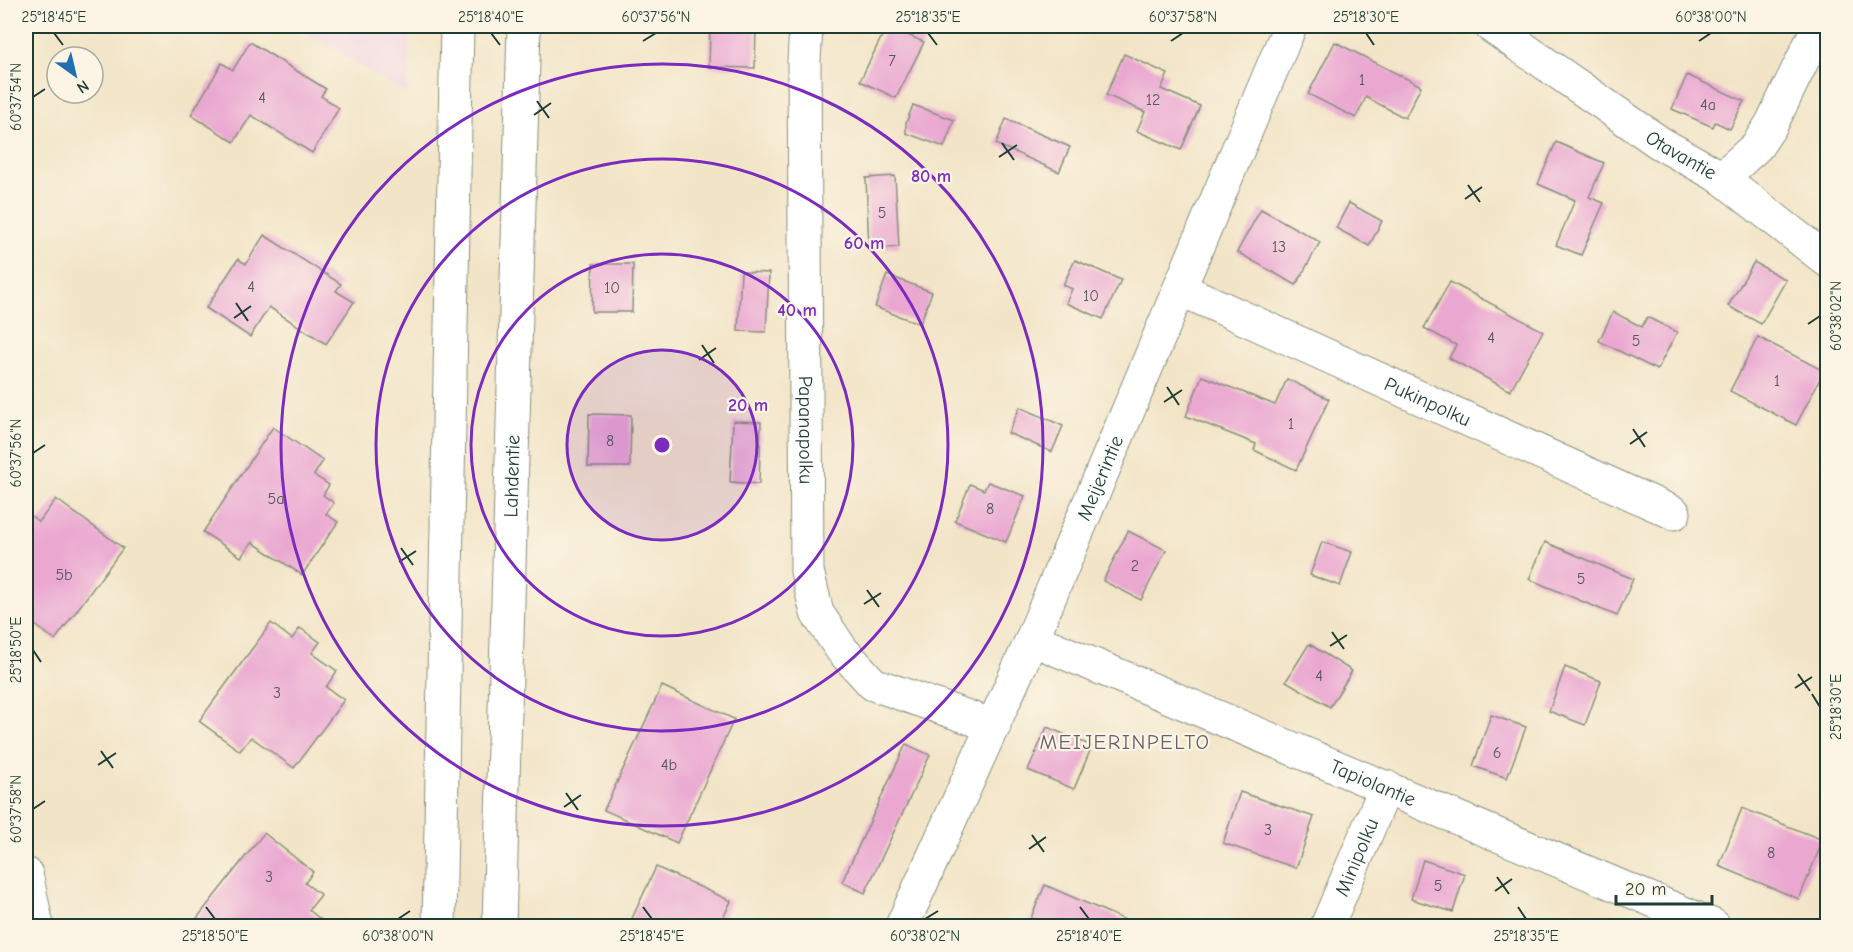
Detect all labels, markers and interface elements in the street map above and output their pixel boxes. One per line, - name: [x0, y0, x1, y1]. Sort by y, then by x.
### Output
- text: 25°18'45"E: [22, 8, 86, 26]
- text: 25°18'40"E: [458, 8, 524, 26]
- text: 60°37'56"N: [622, 8, 690, 26]
- text: 25°18'35"E: [895, 8, 961, 26]
- text: 60°37'58"N: [1149, 8, 1217, 26]
- text: 25°18'30"E: [1333, 8, 1399, 26]
- text: 60°38'00"N: [1675, 8, 1747, 26]
- north arrow: [45, 45, 105, 105]
- house number: 7: [888, 52, 896, 70]
- text: 60°37'54"N: [7, 63, 25, 131]
- house number: 1: [1359, 71, 1365, 89]
- text: N: [73, 76, 92, 97]
- house number: 4: [258, 89, 266, 107]
- house number: 12: [1146, 91, 1160, 109]
- house number: 4a: [1700, 96, 1716, 114]
- street label: Otavantie: [1641, 125, 1721, 184]
- text: 80 m: [911, 166, 951, 187]
- house number: 5: [878, 204, 886, 222]
- text: 60 m: [844, 233, 884, 254]
- house number: 13: [1272, 238, 1286, 256]
- house number: 4: [247, 278, 255, 296]
- house number: 10: [604, 279, 620, 297]
- text: 60°38'02"N: [1827, 281, 1845, 351]
- house number: 10: [1083, 287, 1099, 305]
- text: 40 m: [777, 300, 817, 321]
- house number: 4: [1487, 329, 1495, 347]
- house number: 5: [1632, 332, 1640, 350]
- street label: Pukinpolku: [1381, 372, 1474, 431]
- house number: 1: [1774, 372, 1780, 390]
- street label: Papanapolku: [794, 376, 818, 484]
- text: 20 m: [728, 395, 768, 416]
- house number: 1: [1288, 415, 1294, 433]
- text: 60°37'56"N: [7, 419, 25, 487]
- house number: 8: [606, 432, 614, 450]
- street label: Meijerintie: [1072, 432, 1128, 524]
- street label: Lahdentie: [499, 434, 524, 518]
- centre of rings: [652, 435, 672, 455]
- house number: 5a: [268, 490, 284, 508]
- house number: 8: [986, 500, 994, 518]
- house number: 2: [1131, 557, 1139, 575]
- house number: 5b: [55, 566, 73, 584]
- house number: 5: [1577, 570, 1585, 588]
- text: 25°18'50"E: [7, 617, 25, 683]
- house number: 4: [1315, 667, 1323, 685]
- text: 25°18'30"E: [1827, 674, 1845, 740]
- house number: 3: [273, 684, 281, 702]
- district label: MEIJERINPELTO: [1039, 730, 1211, 754]
- house number: 6: [1493, 744, 1501, 762]
- street label: Tapiolantie: [1327, 754, 1419, 811]
- house number: 4b: [661, 756, 677, 774]
- text: 60°37'58"N: [7, 775, 25, 843]
- street label: Minipolku: [1330, 815, 1383, 899]
- house number: 3: [1264, 821, 1272, 839]
- house number: 8: [1767, 844, 1775, 862]
- house number: 3: [265, 868, 273, 886]
- scale bar: [1616, 868, 1712, 906]
- house number: 5: [1434, 877, 1442, 895]
- text: 20 m: [1625, 879, 1666, 900]
- text: 25°18'50"E: [182, 927, 248, 945]
- text: 60°38'00"N: [362, 927, 434, 945]
- text: 25°18'45"E: [620, 927, 684, 945]
- text: 60°38'02"N: [890, 927, 960, 945]
- text: 25°18'40"E: [1056, 927, 1122, 945]
- text: 25°18'35"E: [1493, 927, 1559, 945]

